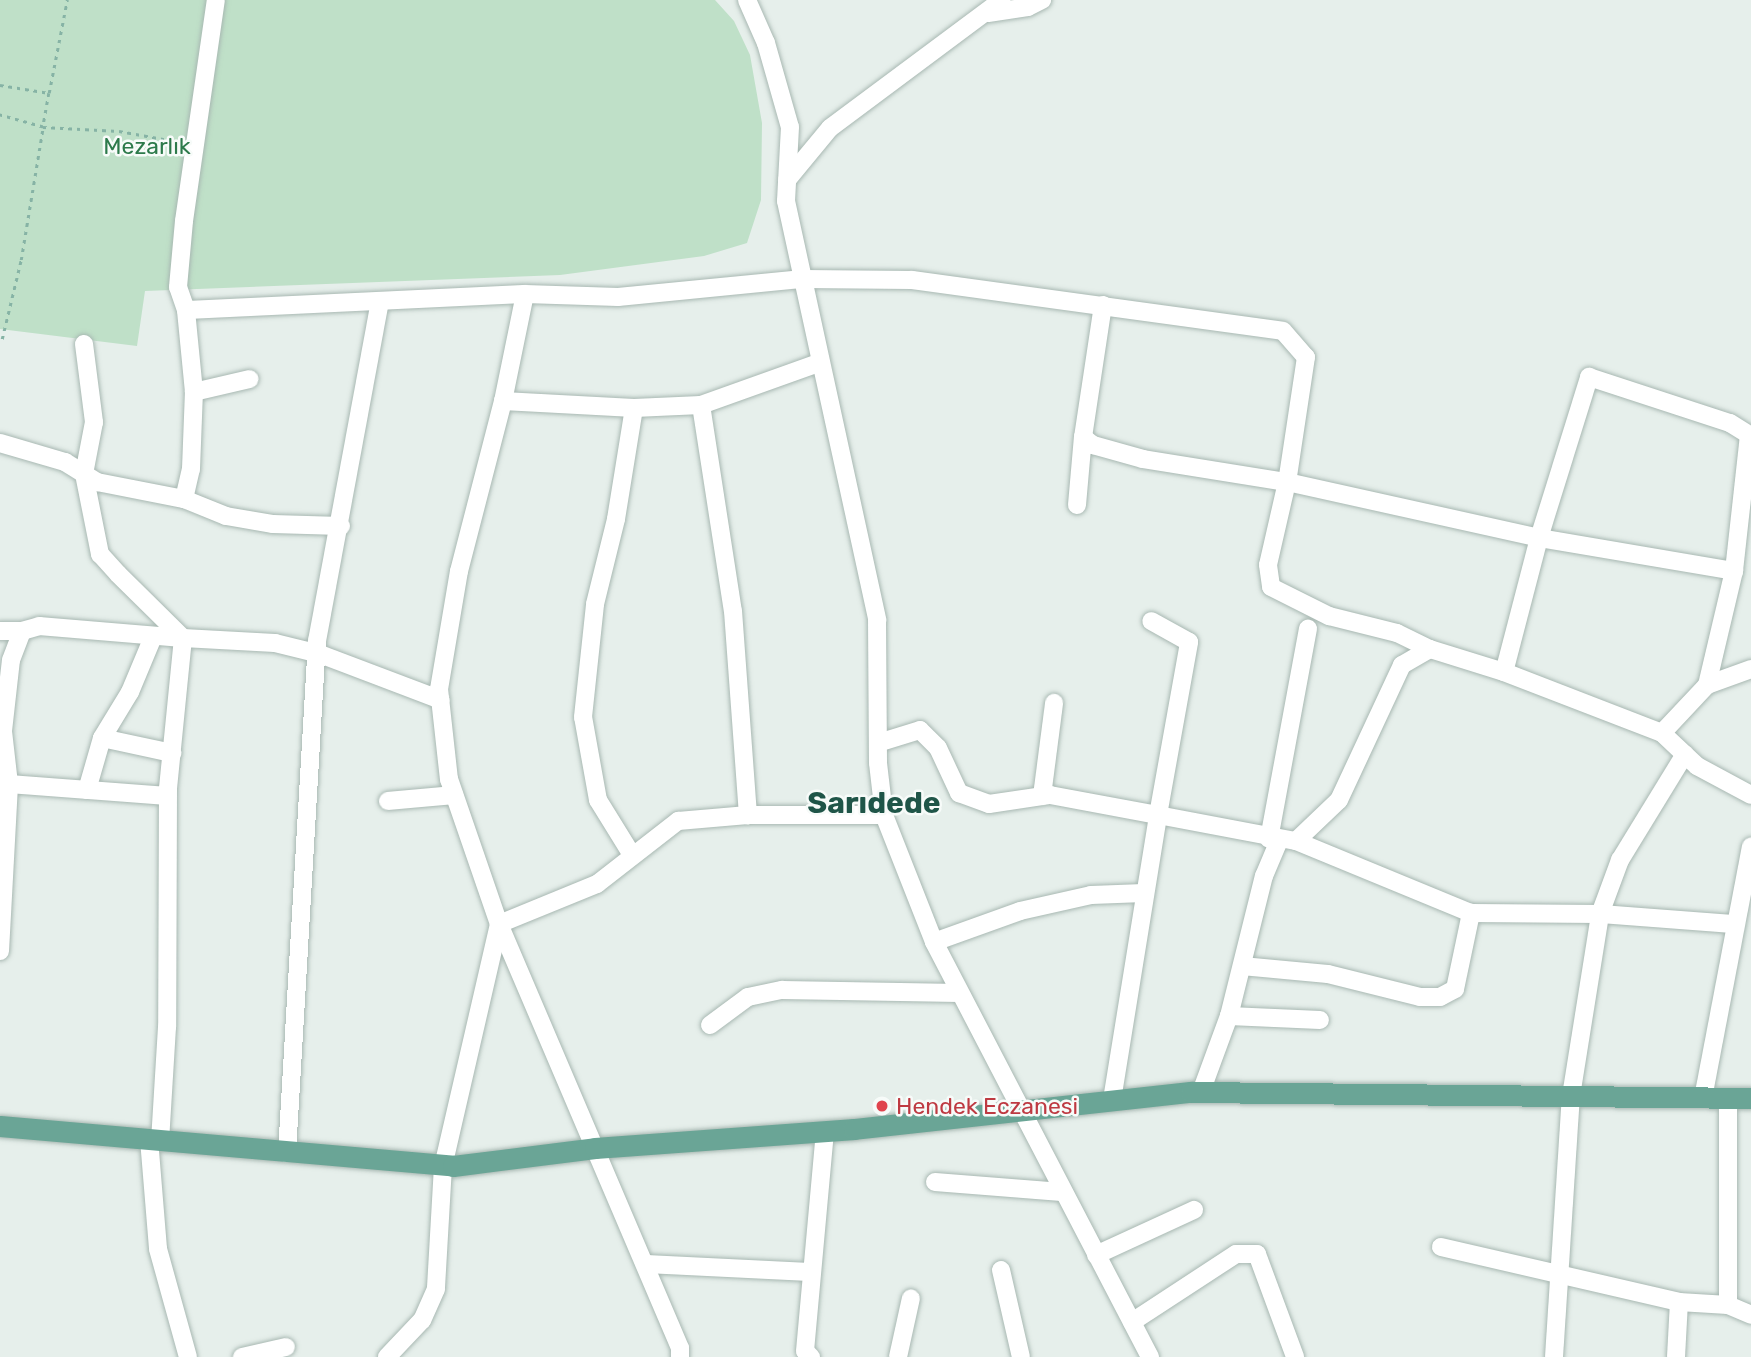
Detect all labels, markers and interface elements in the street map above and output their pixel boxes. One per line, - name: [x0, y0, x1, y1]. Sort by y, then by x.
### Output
- park label: Mezarlık: [103, 132, 191, 160]
- district label: Sarıdede: [807, 785, 941, 821]
- place label: Hendek Eczanesi: [896, 1092, 1078, 1120]
- marker: Hendek Eczanesi: [874, 1098, 890, 1114]

